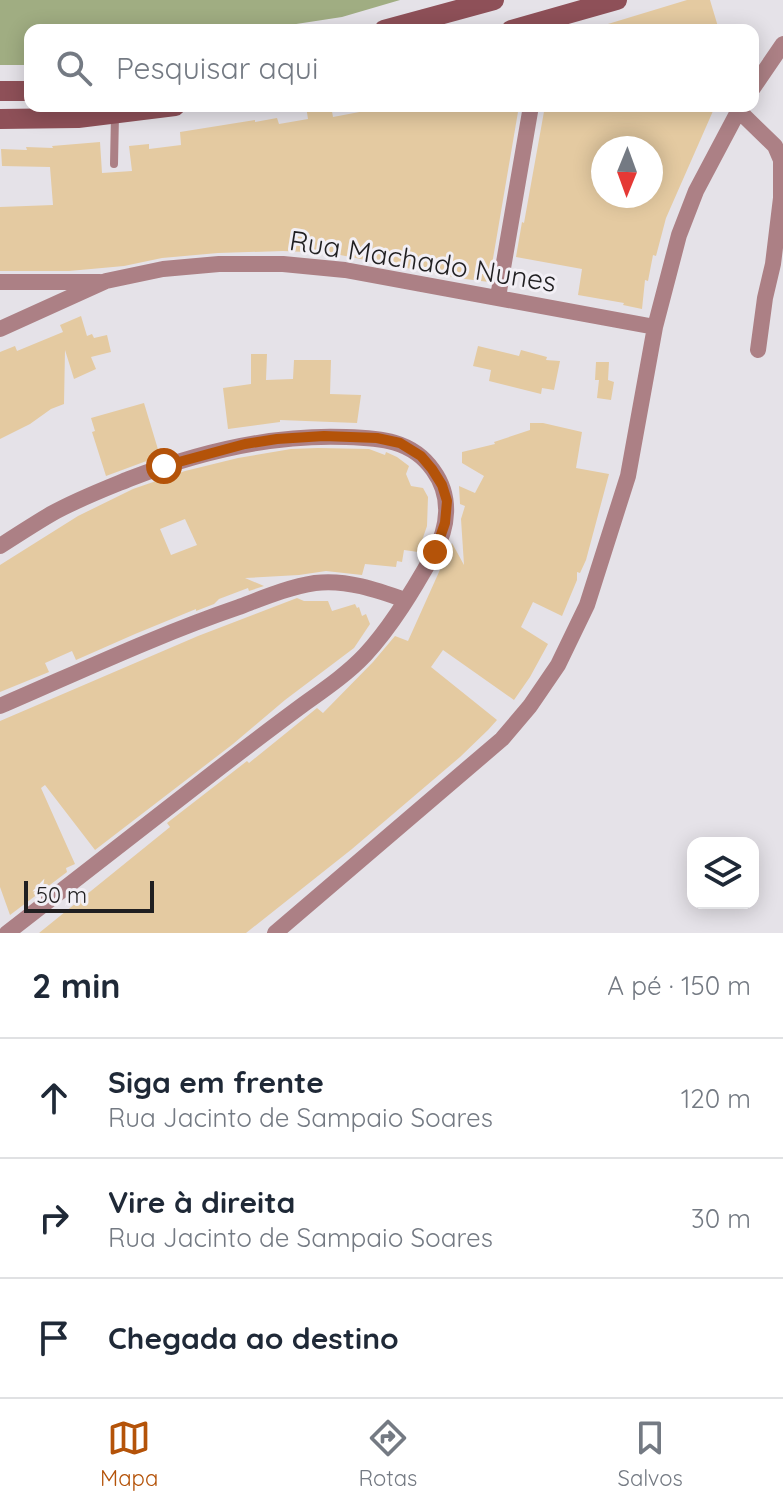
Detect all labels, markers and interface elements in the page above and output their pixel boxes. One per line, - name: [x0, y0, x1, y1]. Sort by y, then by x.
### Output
- search box: [24, 24, 759, 112]
- icon: search: [52, 46, 96, 90]
- text: Pesquisar aqui: [116, 49, 318, 87]
- north arrow: [591, 136, 663, 208]
- street label: Rua Machado Nunes: [287, 222, 559, 299]
- route start: [146, 448, 182, 484]
- route end: [417, 534, 453, 570]
- map controls: [687, 837, 759, 909]
- button: layers: [687, 837, 759, 909]
- scale bar: [24, 877, 154, 913]
- text: 50 m: [36, 881, 87, 909]
- text: 2 min: [32, 964, 121, 1007]
- text: A pé · 150 m: [607, 969, 751, 1002]
- text: Siga em frente: [108, 1063, 324, 1101]
- icon: ahead: [32, 1076, 76, 1120]
- text: 120 m: [681, 1082, 751, 1115]
- text: Rua Jacinto de Sampaio Soares: [108, 1101, 493, 1134]
- text: Vire à direita: [108, 1183, 295, 1221]
- icon: right: [32, 1196, 76, 1240]
- text: 30 m: [691, 1202, 751, 1235]
- text: Rua Jacinto de Sampaio Soares: [108, 1221, 493, 1254]
- icon: arrive: [32, 1316, 76, 1360]
- text: Chegada ao destino: [108, 1319, 399, 1357]
- tab: Mapa: [100, 1416, 158, 1492]
- tab: Rotas: [358, 1416, 417, 1492]
- tab: Salvos: [618, 1416, 683, 1492]

